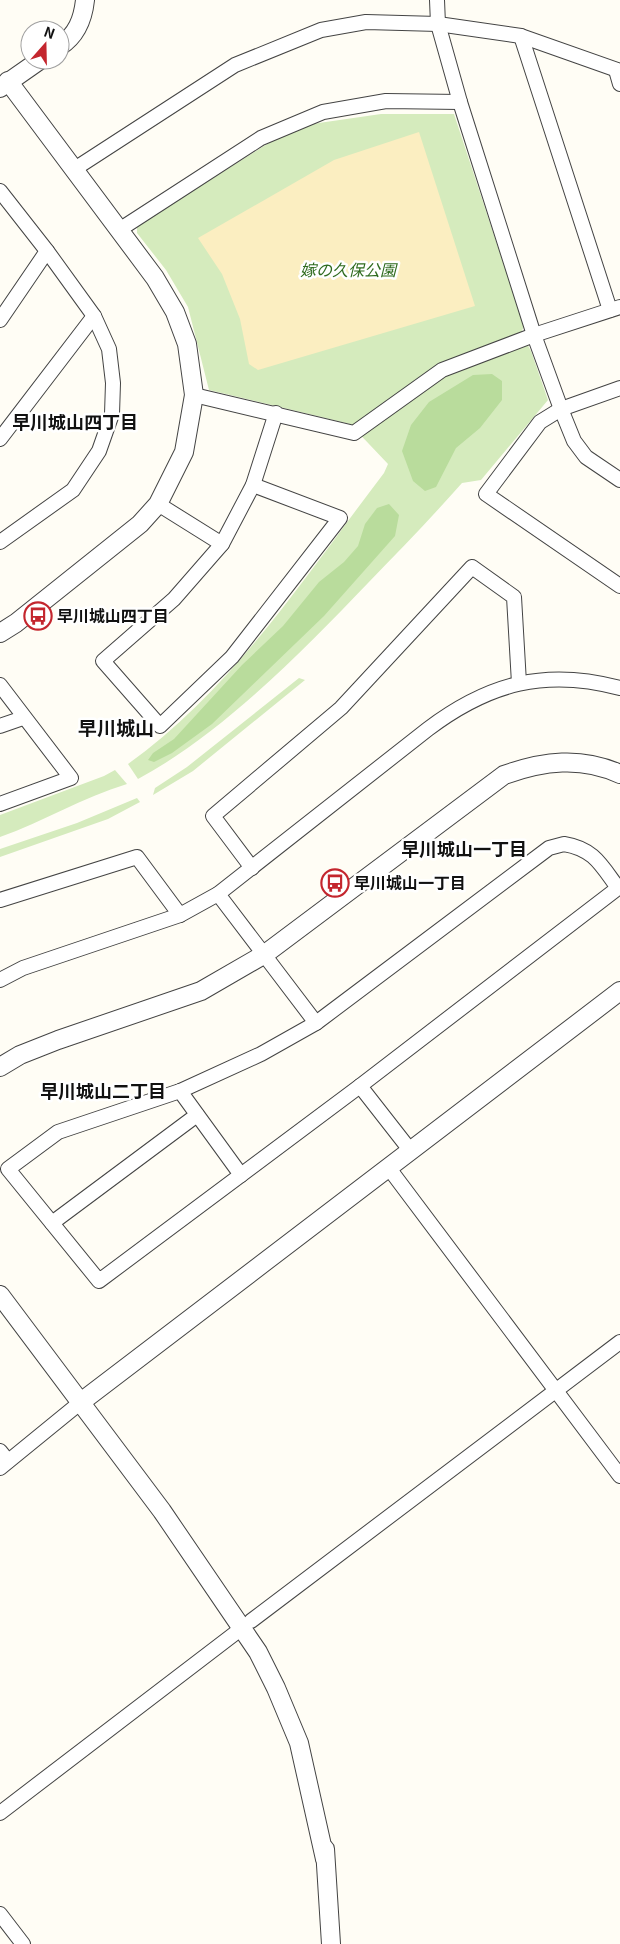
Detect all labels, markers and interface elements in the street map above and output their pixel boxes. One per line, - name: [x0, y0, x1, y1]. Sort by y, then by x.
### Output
- north arrow: [20, 20, 70, 70]
- text: N: [41, 21, 58, 43]
- park label: 嫁の久保公園: [300, 257, 398, 281]
- district label: 早川城山四丁目: [12, 408, 138, 434]
- bus stop icon: 早川城山四丁目: [23, 601, 53, 631]
- place label: 早川城山四丁目: [57, 603, 169, 627]
- district label: 早川城山: [78, 713, 154, 740]
- district label: 早川城山一丁目: [401, 835, 527, 861]
- bus stop icon: 早川城山一丁目: [320, 868, 350, 898]
- place label: 早川城山一丁目: [354, 870, 466, 894]
- district label: 早川城山二丁目: [40, 1077, 166, 1103]

